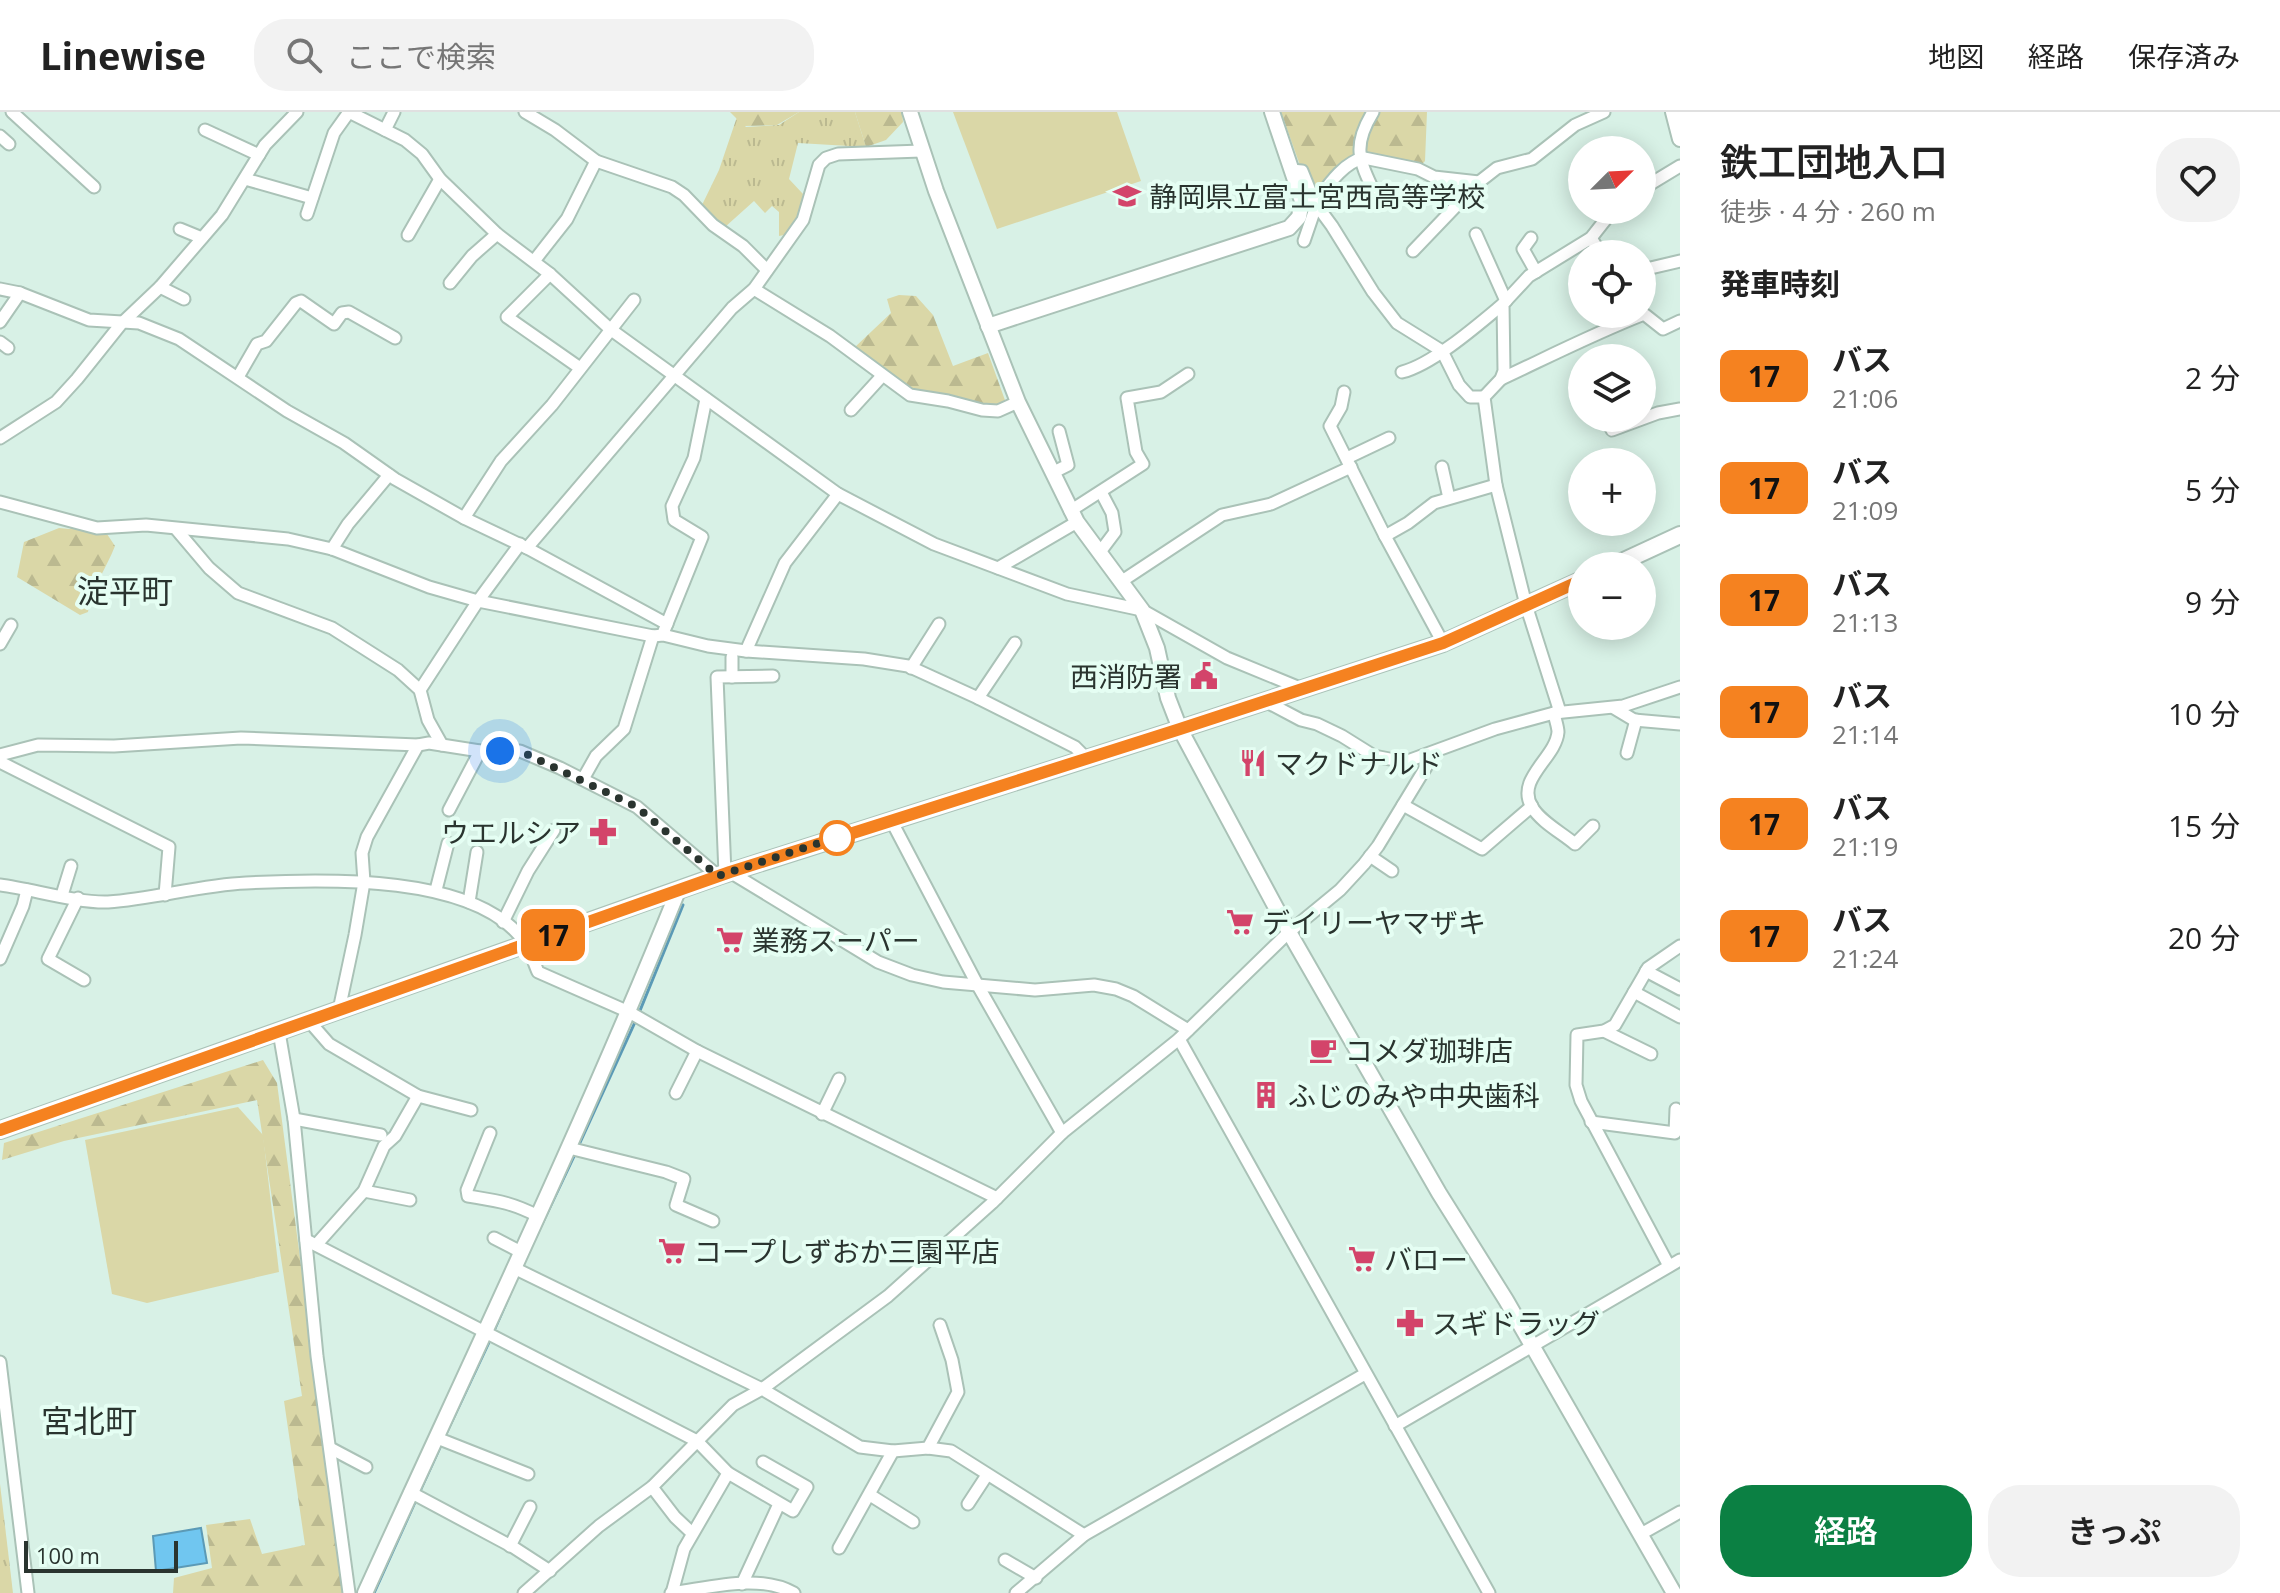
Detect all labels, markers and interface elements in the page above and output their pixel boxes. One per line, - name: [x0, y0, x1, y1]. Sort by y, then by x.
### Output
- search box: [254, 19, 814, 91]
- text: Linewise: [40, 29, 206, 81]
- icon: search: [282, 33, 326, 77]
- text: ここで検索: [346, 36, 496, 77]
- text: 地図: [1928, 37, 1984, 75]
- text: 経路: [2028, 37, 2084, 75]
- text: 保存済み: [2128, 37, 2240, 75]
- text: 鉄工団地入口: [1720, 135, 1948, 187]
- north arrow: [1568, 136, 1656, 224]
- map controls: [1568, 136, 1656, 640]
- button: heart: [2156, 138, 2240, 222]
- place label: 静岡県立富士宮西高等学校: [1149, 177, 1485, 215]
- school or university icon: 静岡県立富士宮西高等学校: [1112, 181, 1142, 211]
- text: 徒歩 · 4 分 · 260 m: [1720, 193, 1936, 229]
- button: locate: [1568, 240, 1656, 328]
- text: 発車時刻: [1720, 263, 1840, 304]
- text: バス: [1832, 339, 1892, 380]
- button: layers: [1568, 344, 1656, 432]
- text: 17: [1748, 357, 1780, 395]
- text: 2 分: [2185, 357, 2240, 398]
- text: 21:06: [1832, 380, 1898, 416]
- button: +: [1568, 448, 1656, 536]
- text: バス: [1832, 451, 1892, 492]
- text: 17: [1748, 469, 1780, 507]
- text: 5 分: [2185, 469, 2240, 510]
- text: 21:09: [1832, 492, 1898, 528]
- button: −: [1568, 552, 1656, 640]
- text: バス: [1832, 563, 1892, 604]
- district label: 淀平町: [77, 569, 173, 612]
- text: 17: [1748, 581, 1780, 619]
- text: 9 分: [2185, 581, 2240, 622]
- text: 21:13: [1832, 604, 1898, 640]
- place label: 西消防署: [1070, 657, 1182, 695]
- public building icon: 西消防署: [1189, 661, 1219, 691]
- text: バス: [1832, 675, 1892, 716]
- text: 17: [1748, 693, 1780, 731]
- text: 10 分: [2168, 693, 2240, 734]
- text: 21:14: [1832, 716, 1898, 752]
- your location: [480, 731, 520, 771]
- place label: マクドナルド: [1275, 744, 1443, 782]
- restaurant icon: マクドナルド: [1238, 748, 1268, 778]
- text: バス: [1832, 787, 1892, 828]
- text: 17: [1748, 805, 1780, 843]
- text: 15 分: [2168, 805, 2240, 846]
- place label: ウエルシア: [441, 813, 581, 851]
- pharmacy icon: ウエルシア: [588, 817, 618, 847]
- unlabelled marker: [820, 821, 854, 855]
- text: 21:19: [1832, 828, 1898, 864]
- text: バス: [1832, 899, 1892, 940]
- place label: デイリーヤマザキ: [1262, 903, 1486, 941]
- supermarket icon: デイリーヤマザキ: [1225, 907, 1255, 937]
- line badge: 17: [517, 909, 589, 961]
- text: 17: [537, 916, 569, 954]
- text: 17: [1748, 917, 1780, 955]
- text: 20 分: [2168, 917, 2240, 958]
- place label: 業務スーパー: [752, 921, 920, 959]
- supermarket icon: 業務スーパー: [715, 925, 745, 955]
- text: 21:24: [1832, 940, 1898, 976]
- place label: コメダ珈琲店: [1345, 1031, 1513, 1069]
- cafe icon: コメダ珈琲店: [1308, 1035, 1338, 1065]
- place label: ふじのみや中央歯科: [1288, 1076, 1540, 1114]
- building icon: ふじのみや中央歯科: [1251, 1080, 1281, 1110]
- place label: コープしずおか三園平店: [694, 1232, 1000, 1270]
- supermarket icon: コープしずおか三園平店: [657, 1236, 687, 1266]
- place label: バロー: [1384, 1240, 1468, 1278]
- supermarket icon: バロー: [1347, 1244, 1377, 1274]
- place label: スギドラッグ: [1432, 1304, 1600, 1342]
- pharmacy icon: スギドラッグ: [1395, 1308, 1425, 1338]
- district label: 宮北町: [41, 1399, 137, 1442]
- button: 経路: [1720, 1485, 1972, 1577]
- button: きっぷ: [1988, 1485, 2240, 1577]
- scale bar: [24, 1537, 178, 1573]
- text: 100 m: [36, 1540, 100, 1570]

